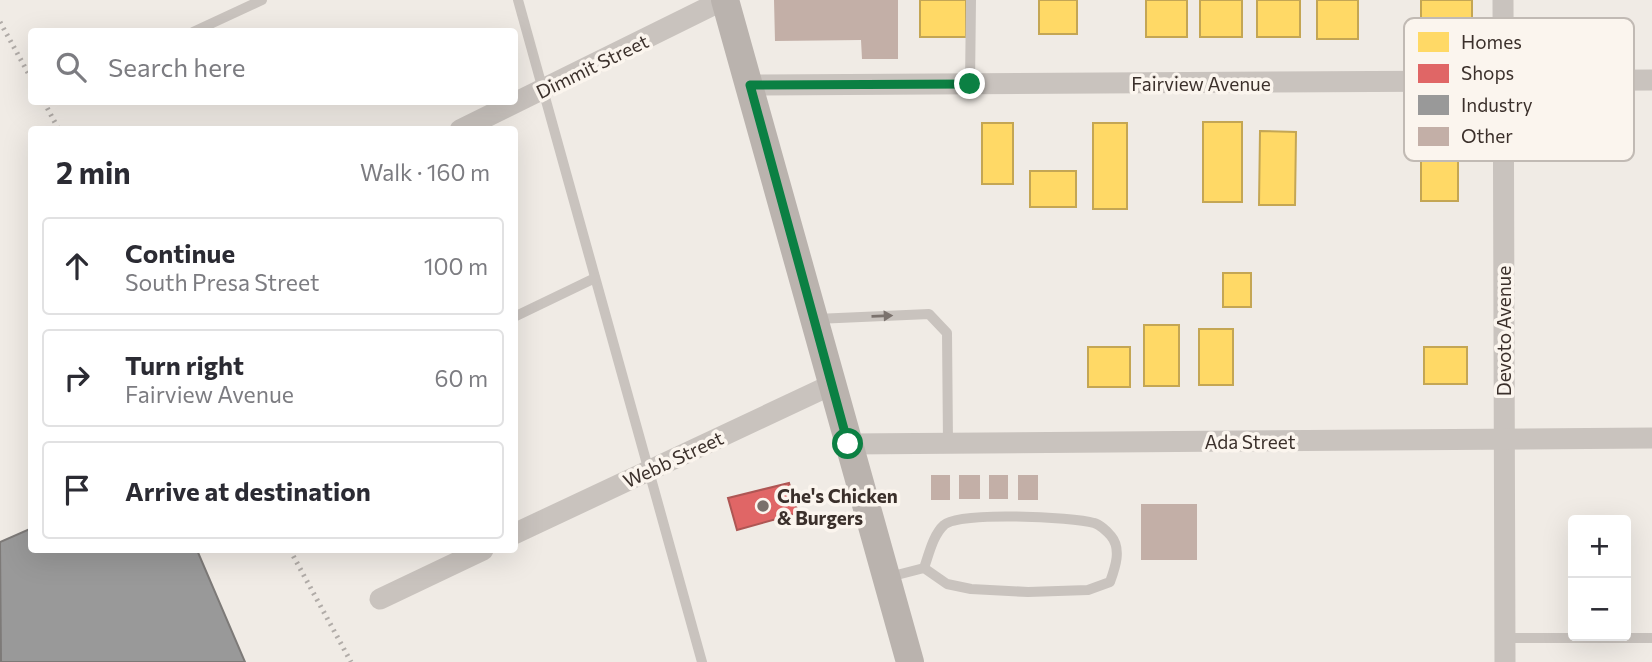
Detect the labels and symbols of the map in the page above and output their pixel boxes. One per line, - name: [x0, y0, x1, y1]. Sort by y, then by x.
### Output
- legend: [1404, 18, 1634, 161]
- street label: Dimmit Street: [532, 29, 652, 103]
- text: Homes: [1461, 30, 1522, 53]
- text: Shops: [1461, 61, 1514, 84]
- route end: [954, 68, 985, 99]
- street label: Fairview Avenue: [1131, 72, 1271, 95]
- text: Industry: [1461, 93, 1533, 116]
- text: Other: [1461, 124, 1513, 147]
- street label: Devoto Avenue: [1492, 266, 1515, 396]
- one-way arrow: [871, 311, 893, 322]
- street label: Webb Street: [619, 426, 727, 492]
- route start: [832, 428, 863, 459]
- street label: Ada Street: [1205, 430, 1296, 453]
- place label: Che's Chicken & Burgers: [777, 484, 898, 529]
- marker: Che's Chicken & Burgers: [755, 498, 771, 514]

